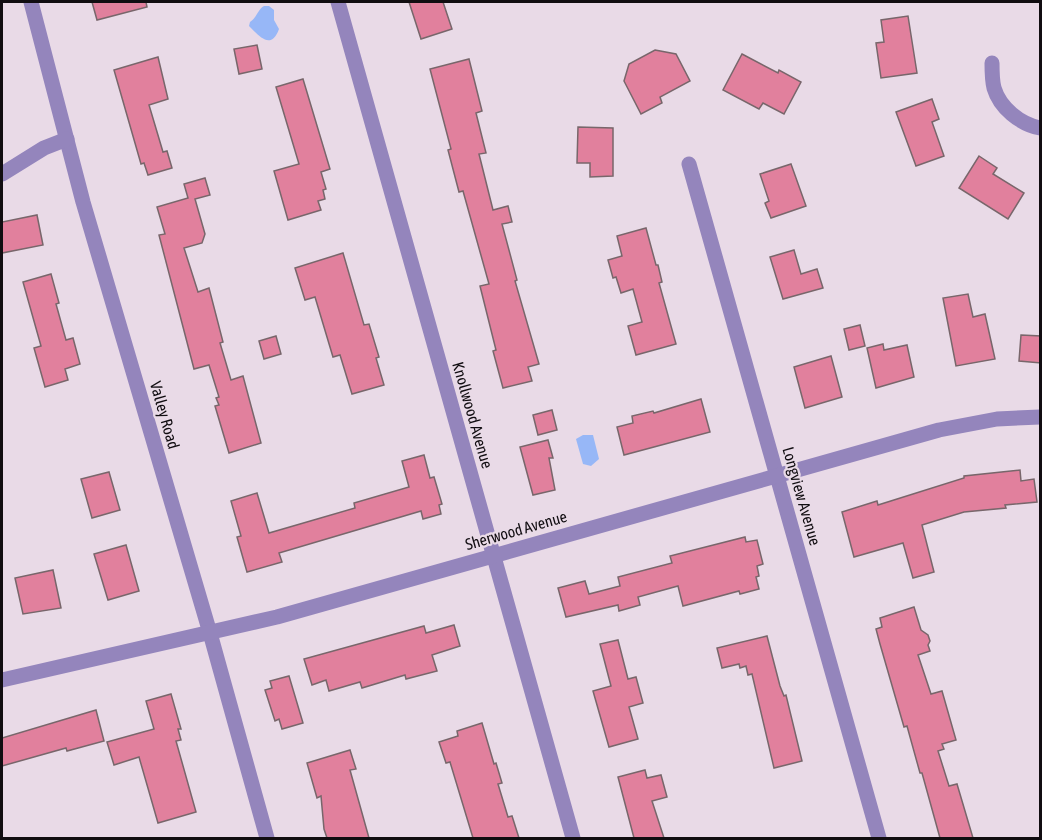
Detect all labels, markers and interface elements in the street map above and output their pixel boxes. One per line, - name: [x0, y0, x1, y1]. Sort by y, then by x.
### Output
- street label: Knollwood Avenue: [449, 360, 497, 470]
- street label: Valley Road: [146, 379, 183, 451]
- street label: Longview Avenue: [778, 445, 825, 548]
- street label: Sherwood Avenue: [463, 507, 569, 553]

